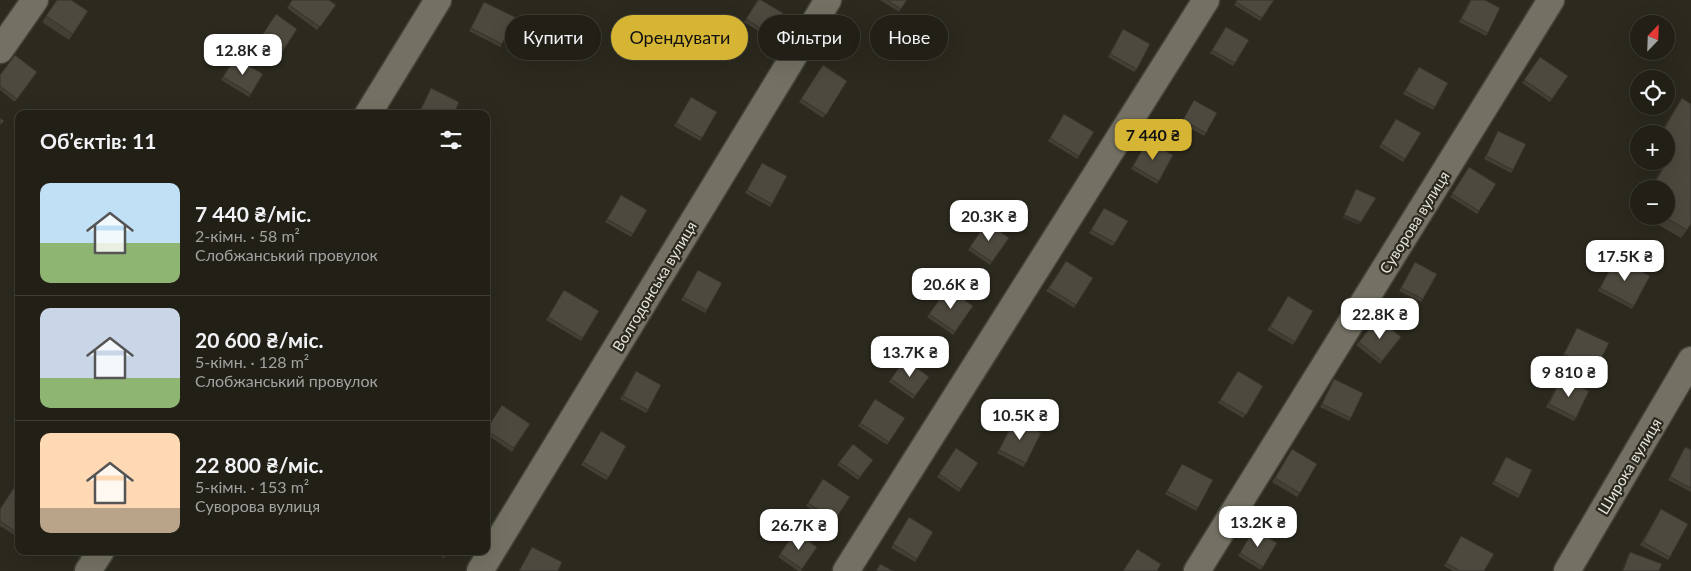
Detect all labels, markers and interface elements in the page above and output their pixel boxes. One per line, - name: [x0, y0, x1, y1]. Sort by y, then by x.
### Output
- chip: Купити: [505, 15, 601, 60]
- chip: Орендувати: [611, 15, 748, 60]
- chip: Фільтри: [758, 15, 860, 60]
- chip: Нове: [870, 15, 948, 60]
- north arrow: [1630, 15, 1675, 60]
- map controls: [1630, 15, 1675, 225]
- pin: 12.8K ₴: [197, 34, 289, 76]
- text: 12.8K ₴: [215, 40, 271, 59]
- button: locate: [1630, 70, 1675, 115]
- pin: 7 440 ₴: [1107, 119, 1199, 161]
- text: 7 440 ₴: [1126, 125, 1180, 144]
- button: +: [1630, 125, 1675, 170]
- icon: filters: [437, 126, 465, 154]
- text: Об’єктів: 11: [40, 128, 156, 153]
- street label: Суворова вулиця: [1375, 168, 1453, 276]
- button: −: [1630, 180, 1675, 225]
- pin: 20.3K ₴: [943, 200, 1035, 242]
- text: 7 440 ₴/міс.: [195, 201, 311, 226]
- icon: home: [80, 203, 140, 263]
- text: 20.3K ₴: [961, 206, 1017, 225]
- street label: Волгодонська вулиця: [608, 218, 700, 354]
- text: 2-кімн. · 58 m²: [195, 226, 300, 245]
- pin: 17.5K ₴: [1579, 240, 1671, 282]
- text: Слобжанський провулок: [195, 245, 378, 264]
- text: 17.5K ₴: [1597, 246, 1653, 265]
- pin: 20.6K ₴: [905, 268, 997, 310]
- text: 20.6K ₴: [923, 274, 979, 293]
- pin: 22.8K ₴: [1334, 298, 1426, 340]
- text: 22.8K ₴: [1352, 304, 1408, 323]
- text: 20 600 ₴/міс.: [195, 327, 324, 352]
- icon: home: [80, 328, 140, 388]
- pin: 13.7K ₴: [864, 336, 956, 378]
- text: 13.7K ₴: [882, 342, 938, 361]
- text: 5-кімн. · 128 m²: [195, 352, 309, 371]
- pin: 9 810 ₴: [1523, 356, 1615, 398]
- text: 9 810 ₴: [1542, 362, 1596, 381]
- text: Слобжанський провулок: [195, 371, 378, 390]
- pin: 10.5K ₴: [974, 398, 1066, 441]
- text: 10.5K ₴: [992, 405, 1048, 424]
- street label: Широка вулиця: [1593, 415, 1665, 517]
- text: 22 800 ₴/міс.: [195, 452, 324, 477]
- icon: home: [80, 453, 140, 513]
- text: 5-кімн. · 153 m²: [195, 477, 309, 496]
- text: Суворова вулиця: [195, 496, 320, 515]
- pin: 13.2K ₴: [1212, 506, 1304, 548]
- pin: 26.7K ₴: [753, 508, 845, 551]
- text: 13.2K ₴: [1230, 512, 1286, 531]
- text: 26.7K ₴: [771, 515, 827, 534]

